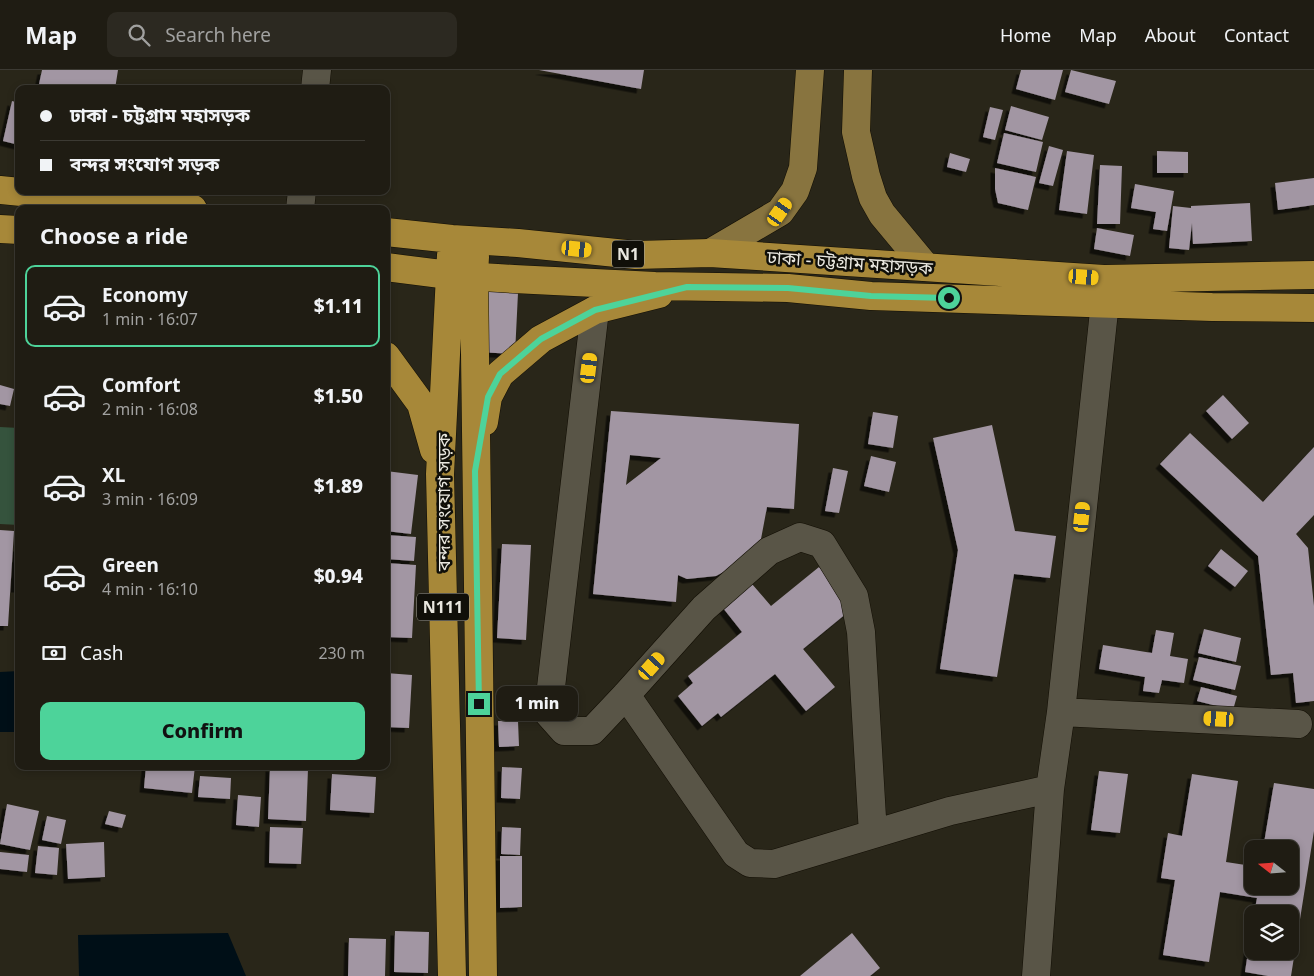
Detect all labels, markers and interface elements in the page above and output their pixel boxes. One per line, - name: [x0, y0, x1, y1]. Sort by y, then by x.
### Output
- search box: [107, 12, 457, 57]
- text: Map: [25, 18, 77, 51]
- icon: search: [125, 21, 153, 49]
- text: Search here: [165, 22, 271, 48]
- text: Home: [1000, 23, 1051, 47]
- text: Map: [1079, 23, 1117, 47]
- text: About: [1145, 23, 1196, 47]
- text: Contact: [1224, 23, 1289, 47]
- text: ঢাকা - চট্টগ্রাম মহাসড়ক: [70, 102, 250, 128]
- text: বন্দর সংযোগ সড়ক: [70, 151, 219, 177]
- car: [765, 195, 794, 229]
- text: Choose a ride: [40, 220, 188, 250]
- car: [561, 240, 592, 258]
- road number: N1: [612, 240, 644, 268]
- street label: ঢাকা - চট্টগ্রাম মহাসড়ক: [765, 244, 934, 280]
- car: [1068, 268, 1099, 286]
- text: Economy: [102, 282, 188, 308]
- icon: car: [42, 284, 87, 329]
- route start: [938, 287, 960, 309]
- text: $1.11: [314, 293, 363, 319]
- text: 1 min · 16:07: [102, 308, 198, 330]
- car: [579, 352, 598, 384]
- text: Comfort: [102, 372, 181, 398]
- icon: car: [42, 374, 87, 419]
- text: $1.50: [314, 383, 363, 409]
- text: 2 min · 16:08: [102, 398, 198, 420]
- street label: বন্দর সংযোগ সড়ক: [431, 433, 455, 572]
- text: XL: [102, 462, 125, 488]
- icon: car: [42, 464, 87, 509]
- text: $1.89: [314, 473, 363, 499]
- text: 3 min · 16:09: [102, 488, 198, 510]
- car: [1072, 501, 1091, 533]
- text: Green: [102, 552, 159, 578]
- icon: car: [42, 554, 87, 599]
- text: $0.94: [314, 563, 363, 589]
- text: 4 min · 16:10: [102, 578, 198, 600]
- road number: N111: [417, 594, 469, 620]
- icon: cash: [40, 639, 68, 667]
- text: Cash: [80, 640, 124, 666]
- text: 230 m: [318, 642, 365, 664]
- car: [636, 650, 667, 682]
- callout: 1 min: [496, 686, 579, 722]
- text: 1 min: [515, 692, 559, 714]
- route end: [468, 693, 490, 715]
- button: Confirm: [40, 702, 365, 760]
- car: [1203, 711, 1234, 727]
- north arrow: [1244, 840, 1299, 895]
- map controls: [1244, 840, 1299, 960]
- button: layers: [1244, 905, 1299, 960]

